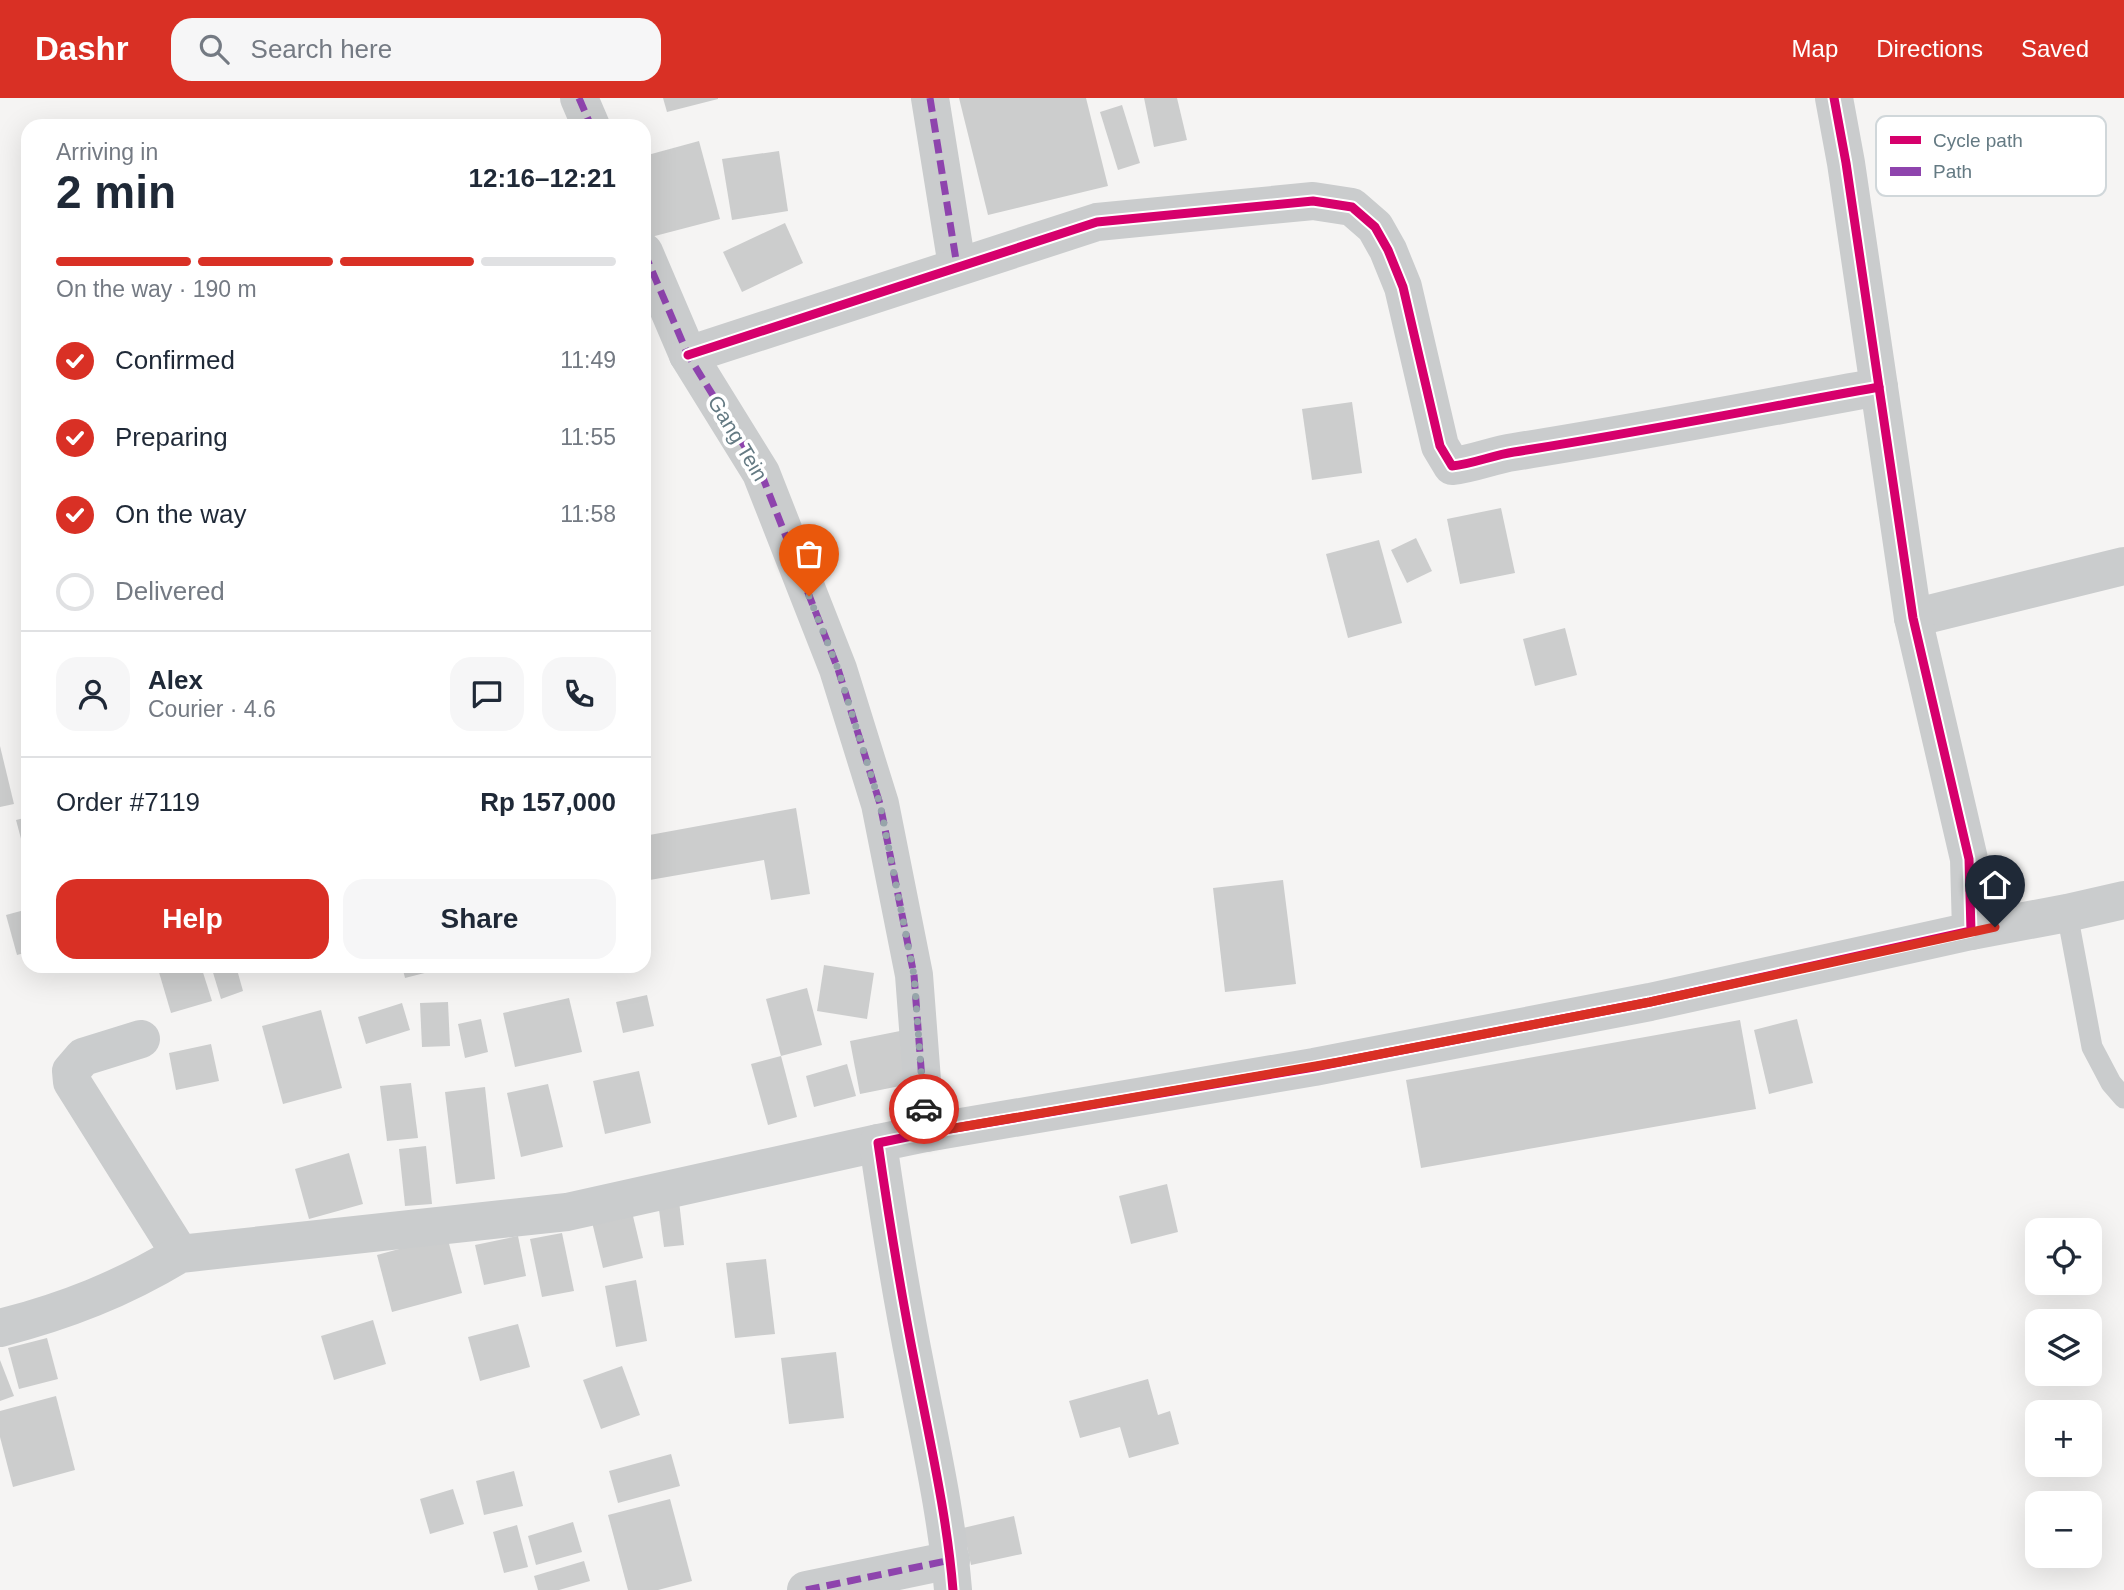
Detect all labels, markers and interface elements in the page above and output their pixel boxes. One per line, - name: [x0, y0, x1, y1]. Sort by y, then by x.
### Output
- search box: [171, 18, 661, 81]
- text: Dashr: [35, 30, 129, 67]
- icon: search: [195, 30, 233, 68]
- text: Search here: [251, 34, 392, 64]
- text: Map: [1792, 35, 1838, 62]
- text: Directions: [1876, 35, 1983, 62]
- text: Saved: [2021, 35, 2089, 62]
- legend: [1876, 116, 2106, 196]
- text: Cycle path: [1933, 130, 2023, 151]
- text: Arriving in: [56, 139, 158, 165]
- text: Path: [1933, 161, 1972, 182]
- text: 12:16–12:21: [469, 163, 616, 193]
- text: 2 min: [56, 166, 176, 218]
- text: On the way · 190 m: [56, 276, 257, 302]
- icon: check: [56, 342, 94, 380]
- text: Confirmed: [115, 345, 235, 375]
- text: 11:49: [560, 347, 616, 373]
- street label: Gang Tein: [704, 391, 772, 485]
- icon: check: [56, 419, 94, 457]
- text: Preparing: [115, 422, 228, 452]
- text: 11:55: [560, 424, 616, 450]
- icon: check: [56, 496, 94, 534]
- text: On the way: [115, 499, 247, 529]
- text: 11:58: [560, 501, 616, 527]
- pin: [779, 524, 839, 596]
- icon: bag: [790, 535, 828, 573]
- text: Delivered: [115, 576, 225, 606]
- button: person: [56, 657, 130, 731]
- button: chat: [450, 657, 524, 731]
- button: phone: [542, 657, 616, 731]
- text: Alex: [148, 665, 203, 695]
- text: Courier · 4.6: [148, 696, 276, 722]
- text: Order #7119: [56, 787, 200, 817]
- text: Rp 157,000: [480, 787, 616, 817]
- pin: [1965, 855, 2025, 927]
- icon: home: [1976, 866, 2014, 904]
- button: Help: [56, 879, 329, 959]
- button: Share: [343, 879, 616, 959]
- courier: [889, 1074, 959, 1144]
- icon: car: [905, 1090, 943, 1128]
- map controls: [2025, 1218, 2102, 1568]
- button: locate: [2025, 1218, 2102, 1295]
- button: layers: [2025, 1309, 2102, 1386]
- button: +: [2025, 1400, 2102, 1477]
- button: −: [2025, 1491, 2102, 1568]

